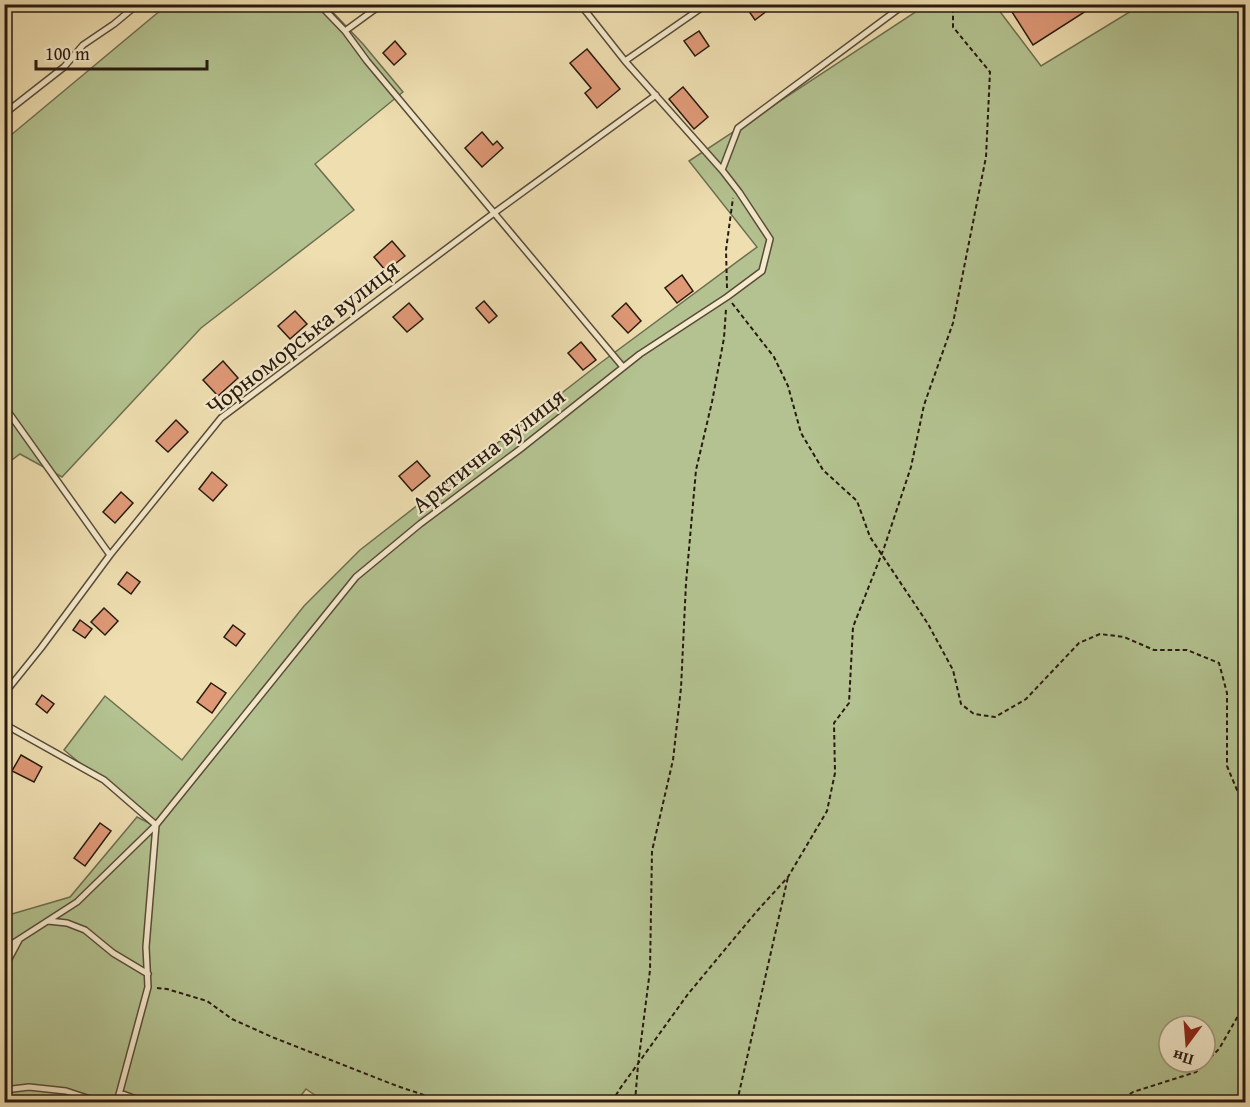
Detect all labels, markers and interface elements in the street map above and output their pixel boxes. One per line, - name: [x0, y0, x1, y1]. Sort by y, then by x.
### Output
- scale bar: [36, 33, 207, 71]
- text: 100 m: [45, 40, 90, 67]
- street label: Чорноморська вулиця: [198, 250, 406, 424]
- street label: Арктична вулиця: [404, 379, 572, 521]
- north arrow: [1157, 1014, 1217, 1074]
- text: Пн: [1169, 1044, 1196, 1073]

